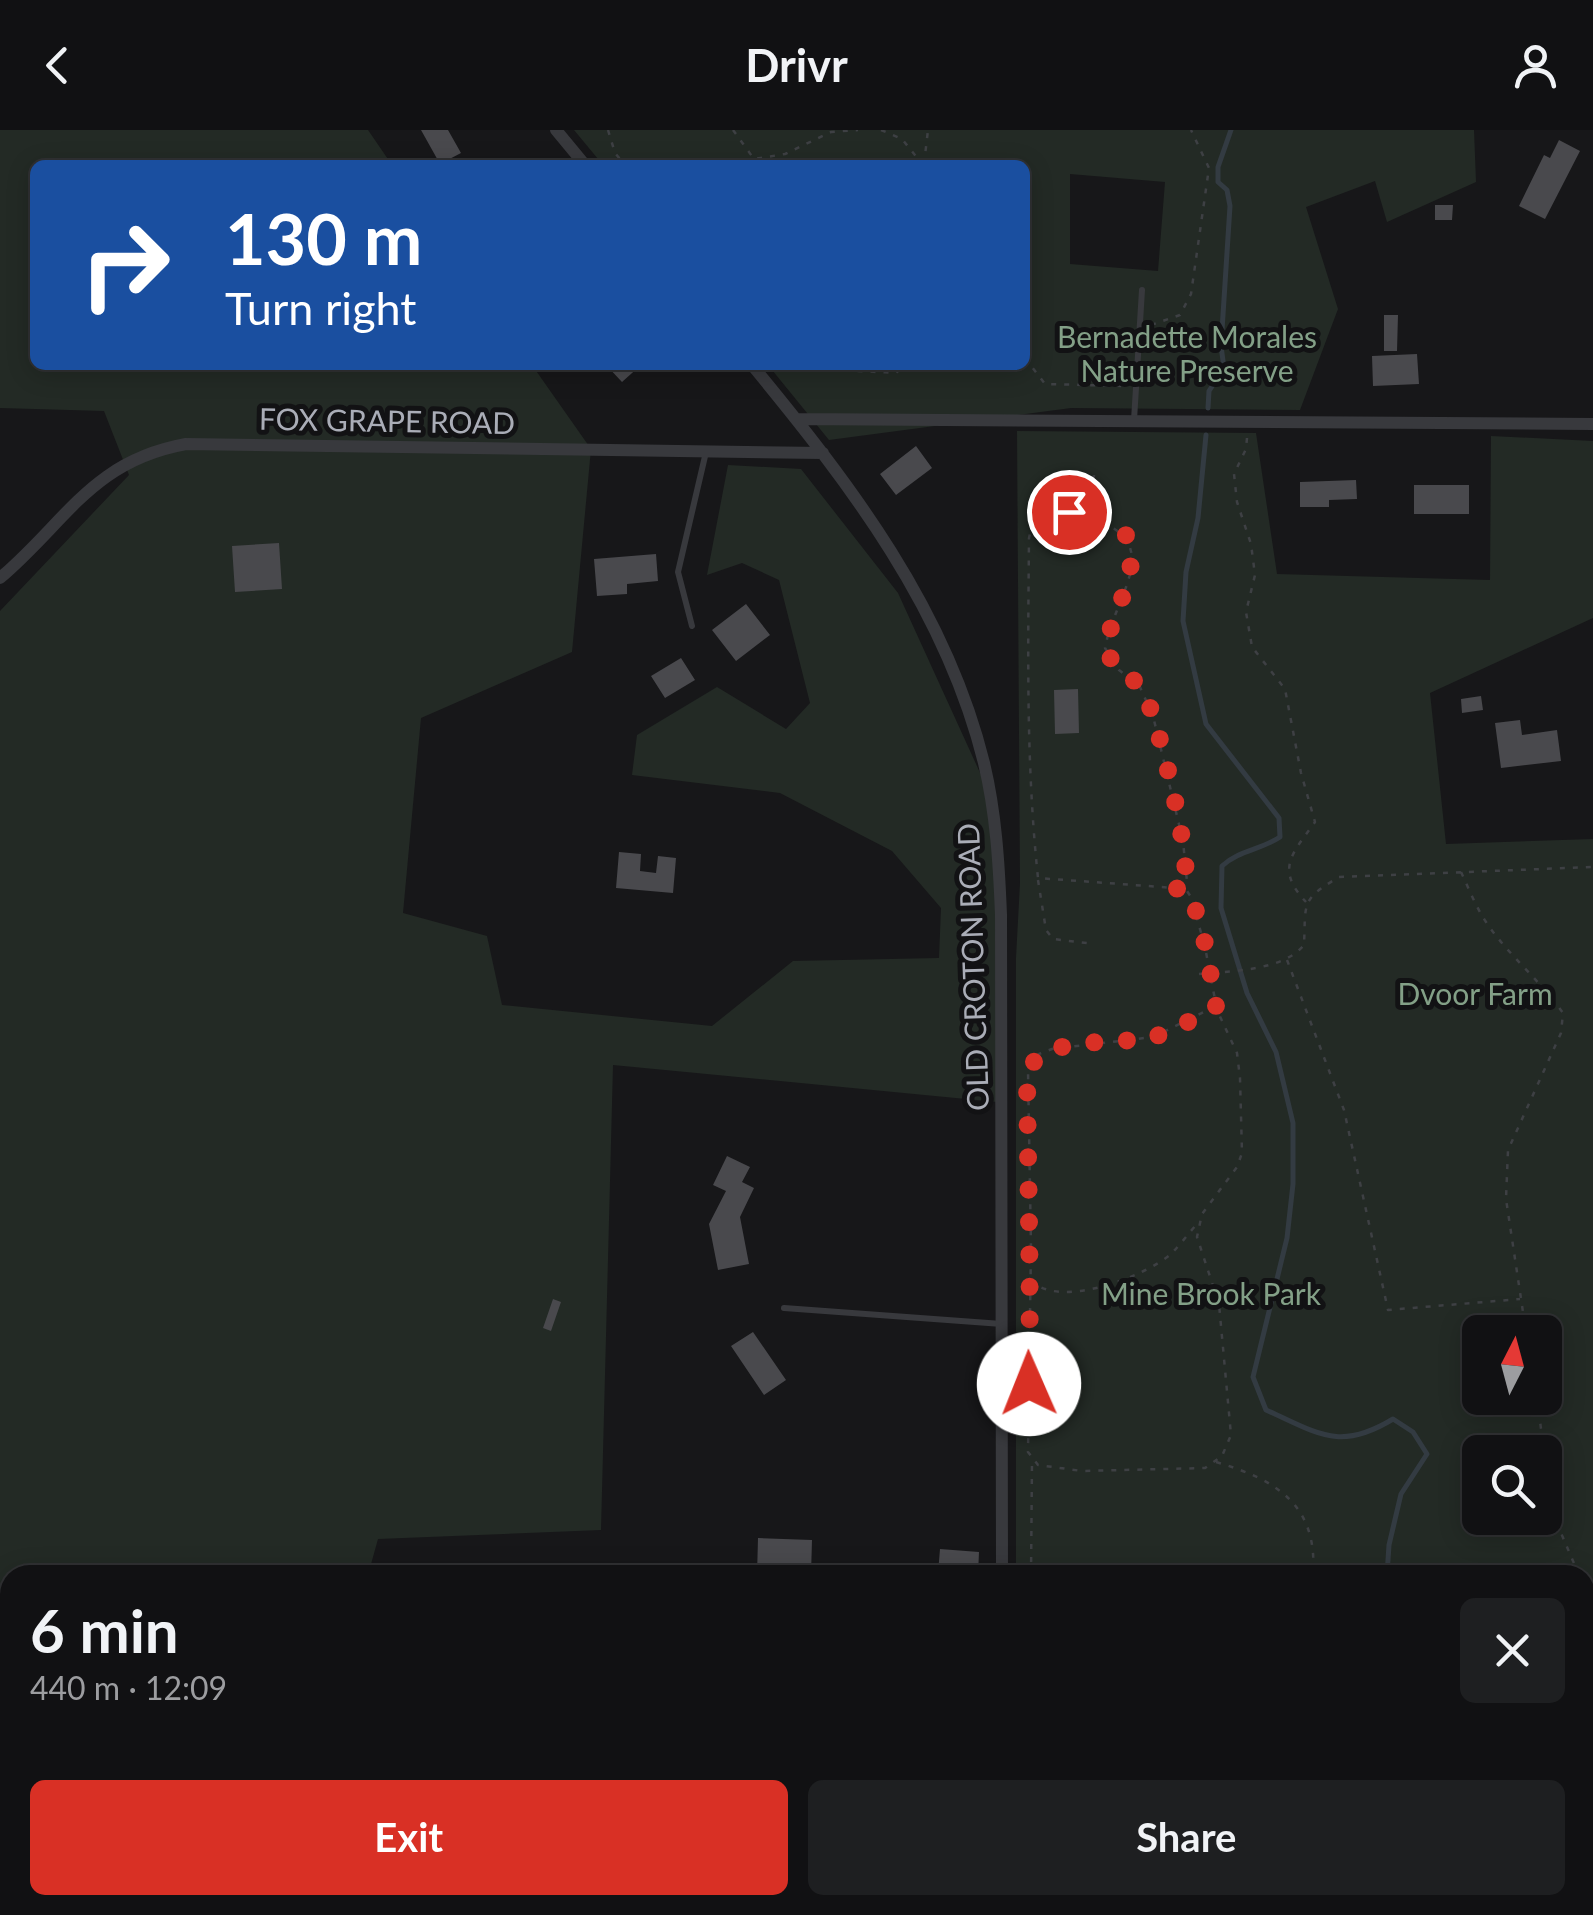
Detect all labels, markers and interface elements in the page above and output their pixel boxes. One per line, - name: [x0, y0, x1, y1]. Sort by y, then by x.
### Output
- icon: back: [30, 38, 85, 93]
- text: Drivr: [745, 38, 848, 92]
- icon: person: [1508, 38, 1563, 93]
- text: 130 m: [225, 196, 422, 280]
- icon: right: [60, 200, 190, 330]
- text: Turn right: [225, 281, 416, 335]
- park label: Bernadette Morales Nature Preserve: [1057, 318, 1317, 388]
- street label: FOX GRAPE ROAD: [259, 400, 515, 440]
- pin: [1027, 470, 1112, 555]
- icon: arrive: [1042, 485, 1097, 540]
- street label: OLD CROTON ROAD: [949, 822, 995, 1112]
- park label: Dvoor Farm: [1397, 975, 1553, 1011]
- park label: Mine Brook Park: [1101, 1275, 1322, 1311]
- north arrow: [1462, 1315, 1562, 1415]
- map controls: [1462, 1315, 1562, 1535]
- position arrow: [977, 1332, 1081, 1436]
- button: search: [1462, 1435, 1562, 1535]
- text: 6 min: [30, 1594, 179, 1666]
- button: close: [1460, 1598, 1565, 1703]
- text: 440 m · 12:09: [30, 1668, 227, 1707]
- button: Exit: [30, 1780, 788, 1895]
- button: Share: [808, 1780, 1565, 1895]

